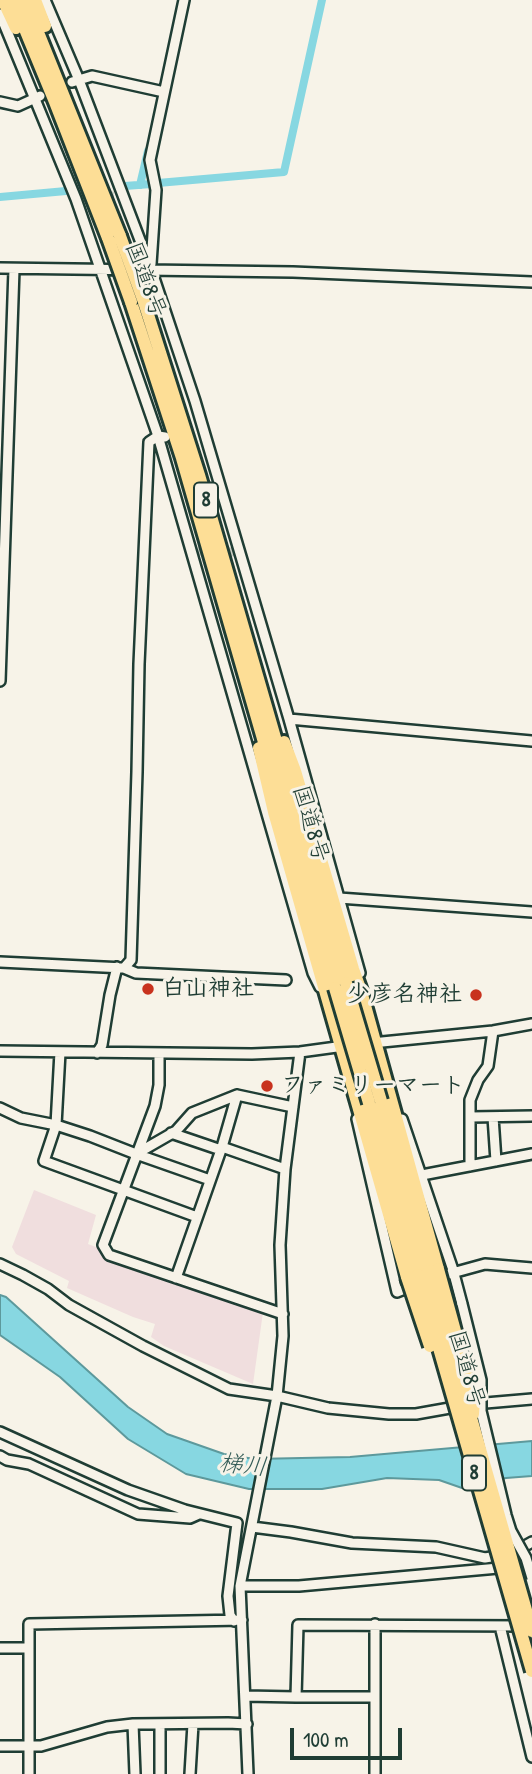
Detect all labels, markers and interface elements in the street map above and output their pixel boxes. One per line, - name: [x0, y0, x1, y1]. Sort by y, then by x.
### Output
- street label: 国道8号: [119, 238, 171, 322]
- road number: 8: [194, 482, 218, 518]
- street label: 国道8号: [286, 782, 334, 866]
- place label: 白山神社: [162, 975, 254, 1003]
- marker: 白山神社: [140, 981, 156, 997]
- place label: 少彦名神社: [347, 981, 462, 1009]
- marker: 少彦名神社: [468, 987, 484, 1003]
- place label: ファミリーマート: [281, 1072, 465, 1100]
- marker: ファミリーマート: [259, 1078, 275, 1094]
- street label: 国道8号: [442, 1327, 490, 1411]
- water label: 梯川: [218, 1449, 268, 1483]
- road number: 8: [462, 1456, 486, 1490]
- scale bar: [294, 1714, 406, 1758]
- text: 100 m: [303, 1725, 349, 1754]

